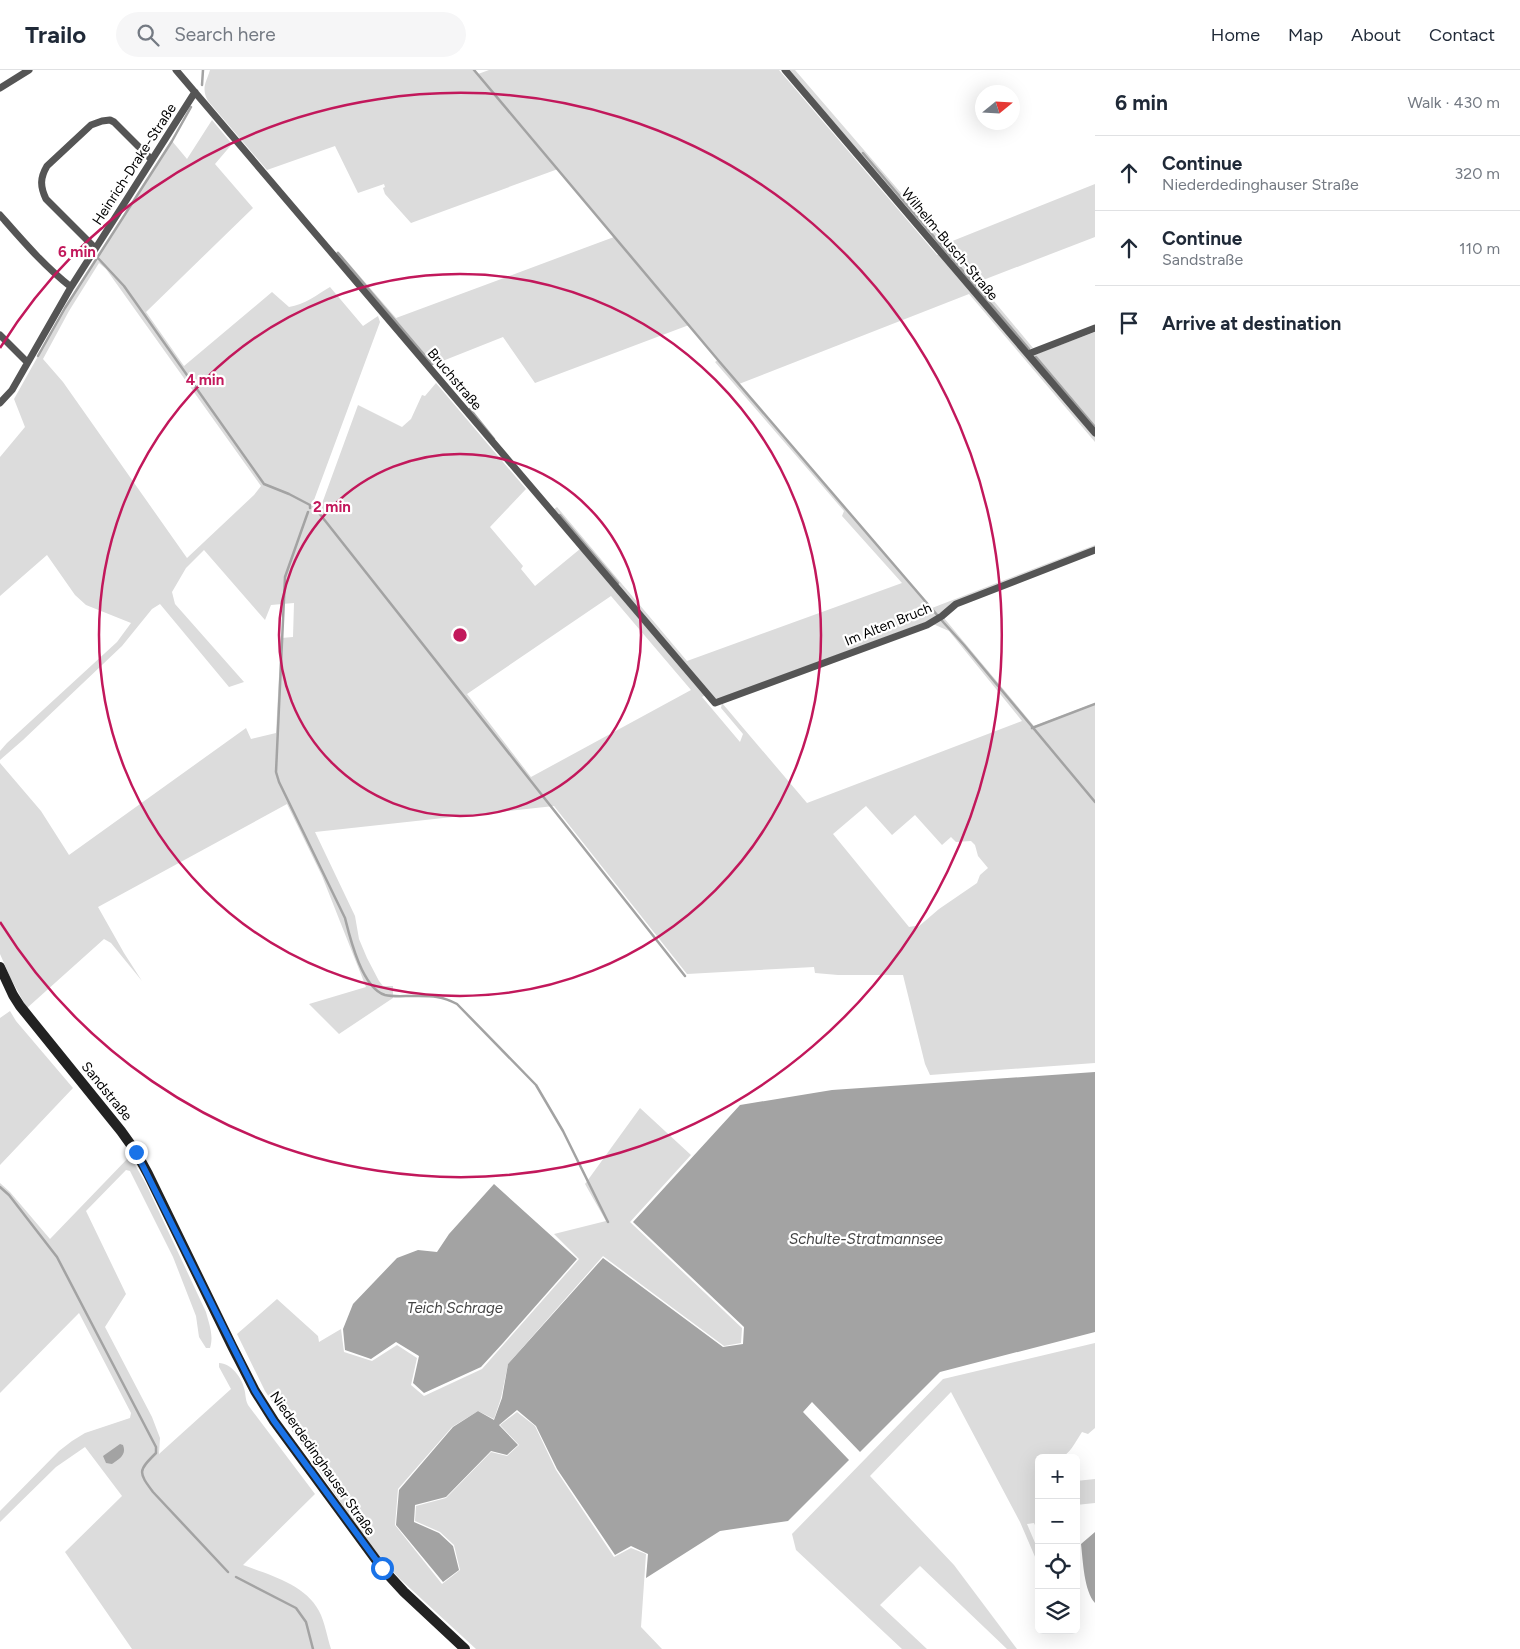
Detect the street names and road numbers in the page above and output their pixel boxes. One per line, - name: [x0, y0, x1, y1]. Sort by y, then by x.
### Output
- street label: Heinrich-Drake-Straße: [89, 100, 180, 228]
- street label: Wilhelm-Busch-Straße: [898, 185, 1002, 304]
- street label: Bruchstraße: [424, 345, 486, 414]
- street label: Im Alten Bruch: [842, 599, 934, 650]
- street label: Sandstraße: [78, 1058, 136, 1125]
- street label: Niederdedinghauser Straße: [266, 1388, 379, 1539]

